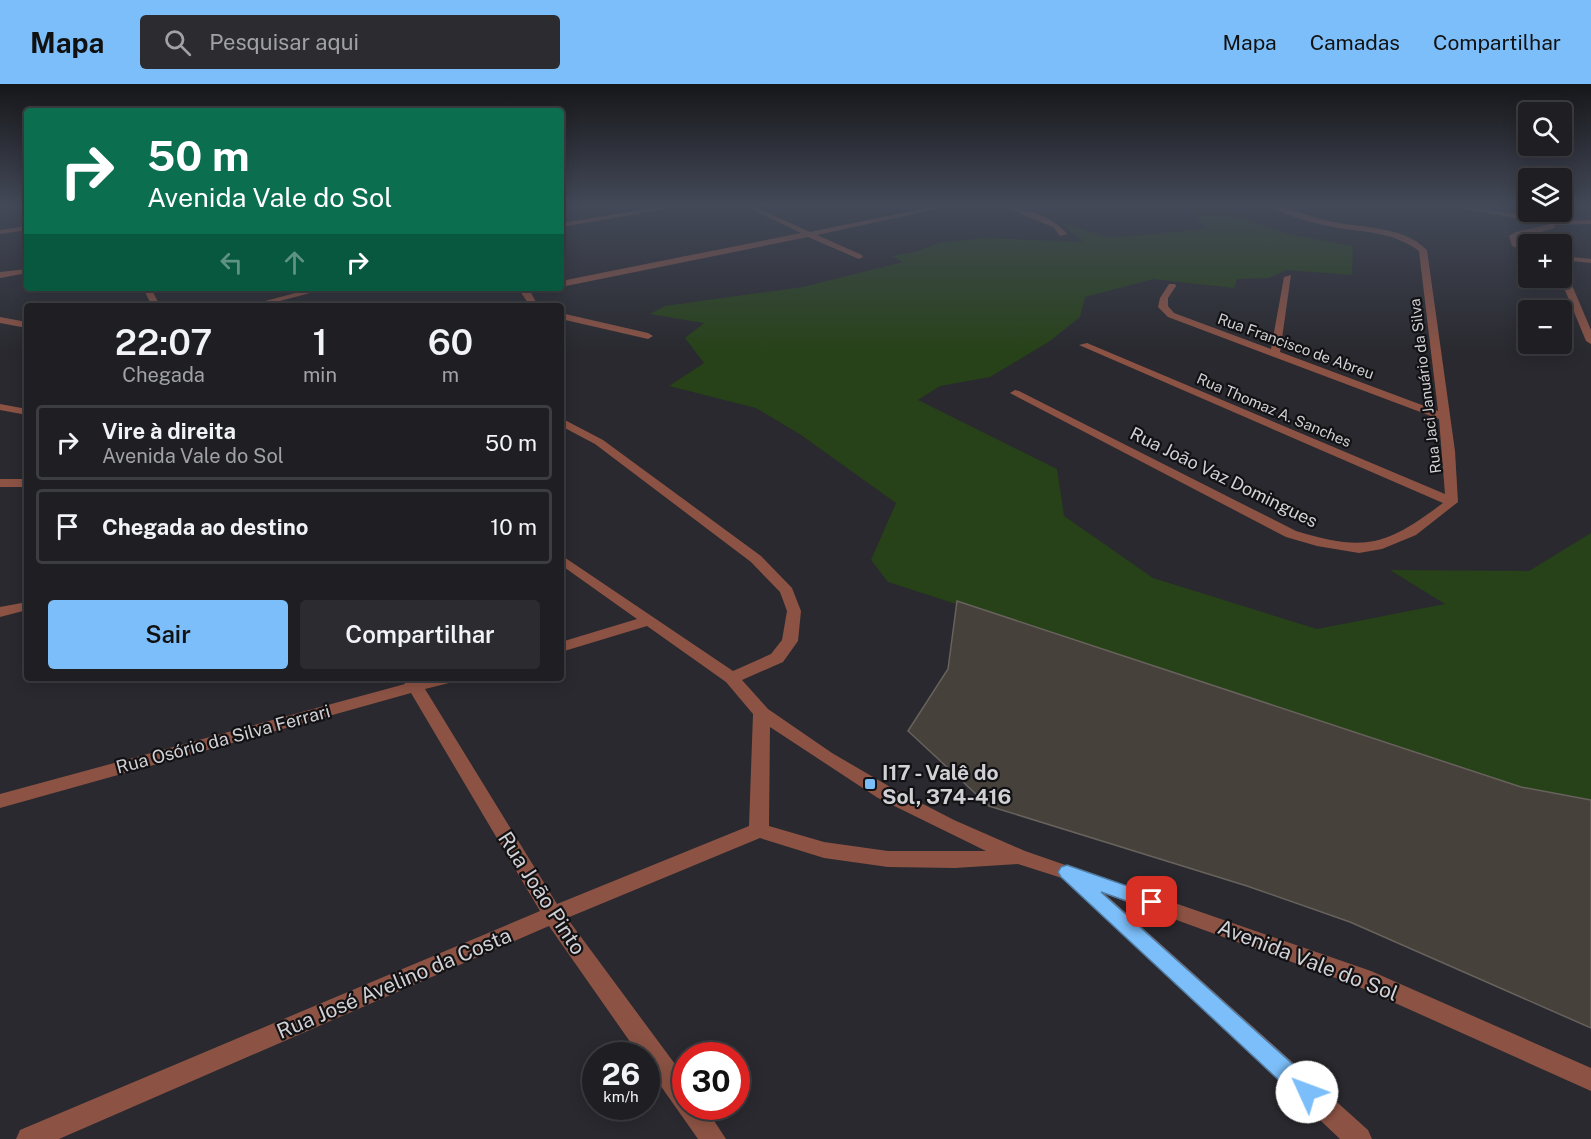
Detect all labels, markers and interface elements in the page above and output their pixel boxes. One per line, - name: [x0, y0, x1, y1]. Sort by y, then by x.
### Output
- search box: [140, 15, 560, 69]
- text: Mapa: [30, 26, 104, 59]
- icon: search: [161, 26, 194, 59]
- text: Pesquisar aqui: [209, 29, 359, 55]
- text: Mapa: [1223, 30, 1277, 55]
- text: Camadas: [1310, 30, 1400, 55]
- text: Compartilhar: [1433, 30, 1561, 55]
- map controls: [1518, 102, 1572, 354]
- button: search: [1518, 102, 1572, 156]
- text: 50 m: [147, 131, 250, 180]
- icon: right: [48, 132, 126, 210]
- button: layers: [1518, 168, 1572, 222]
- text: Avenida Vale do Sol: [147, 181, 392, 213]
- button: +: [1518, 234, 1572, 288]
- icon: left: [215, 246, 248, 279]
- icon: ahead: [278, 246, 311, 279]
- icon: right: [341, 246, 374, 279]
- street label: Rua Jaci Januário da Silva: [1406, 298, 1444, 474]
- button: −: [1518, 300, 1572, 354]
- street label: Rua Francisco de Abreu: [1216, 310, 1376, 382]
- text: 22:07: [115, 321, 212, 363]
- text: 1: [312, 321, 328, 363]
- text: 60: [428, 321, 473, 363]
- text: Chegada: [122, 363, 205, 387]
- text: min: [303, 363, 337, 387]
- text: m: [442, 363, 459, 387]
- street label: Rua Thomaz A. Sanches: [1194, 370, 1354, 450]
- text: Vire à direita: [102, 418, 236, 444]
- street label: Rua João Vaz Domingues: [1127, 422, 1321, 532]
- icon: right: [51, 426, 84, 459]
- text: 50 m: [485, 430, 537, 456]
- text: Avenida Vale do Sol: [102, 444, 284, 468]
- icon: arrive: [51, 510, 84, 543]
- text: Chegada ao destino: [102, 514, 308, 540]
- text: 10 m: [490, 514, 537, 540]
- button: Sair: [48, 600, 288, 669]
- button: Compartilhar: [300, 600, 540, 669]
- street label: Rua Osório da Silva Ferrari: [114, 700, 332, 778]
- place label: I17 - Valê do Sol, 374-416: [882, 760, 1011, 809]
- marker: I17 - Valê do Sol, 374-416: [863, 777, 877, 791]
- street label: Rua João Pinto: [493, 827, 591, 959]
- pin: [1126, 876, 1177, 927]
- icon: arrive: [1135, 885, 1168, 918]
- street label: Avenida Vale do Sol: [1214, 914, 1402, 1006]
- street label: Rua José Avelino da Costa: [273, 922, 515, 1044]
- speed limit sign: 30: [672, 1042, 750, 1120]
- text: 26: [602, 1056, 640, 1092]
- position arrow: [1275, 1060, 1339, 1124]
- text: km/h: [603, 1088, 639, 1105]

